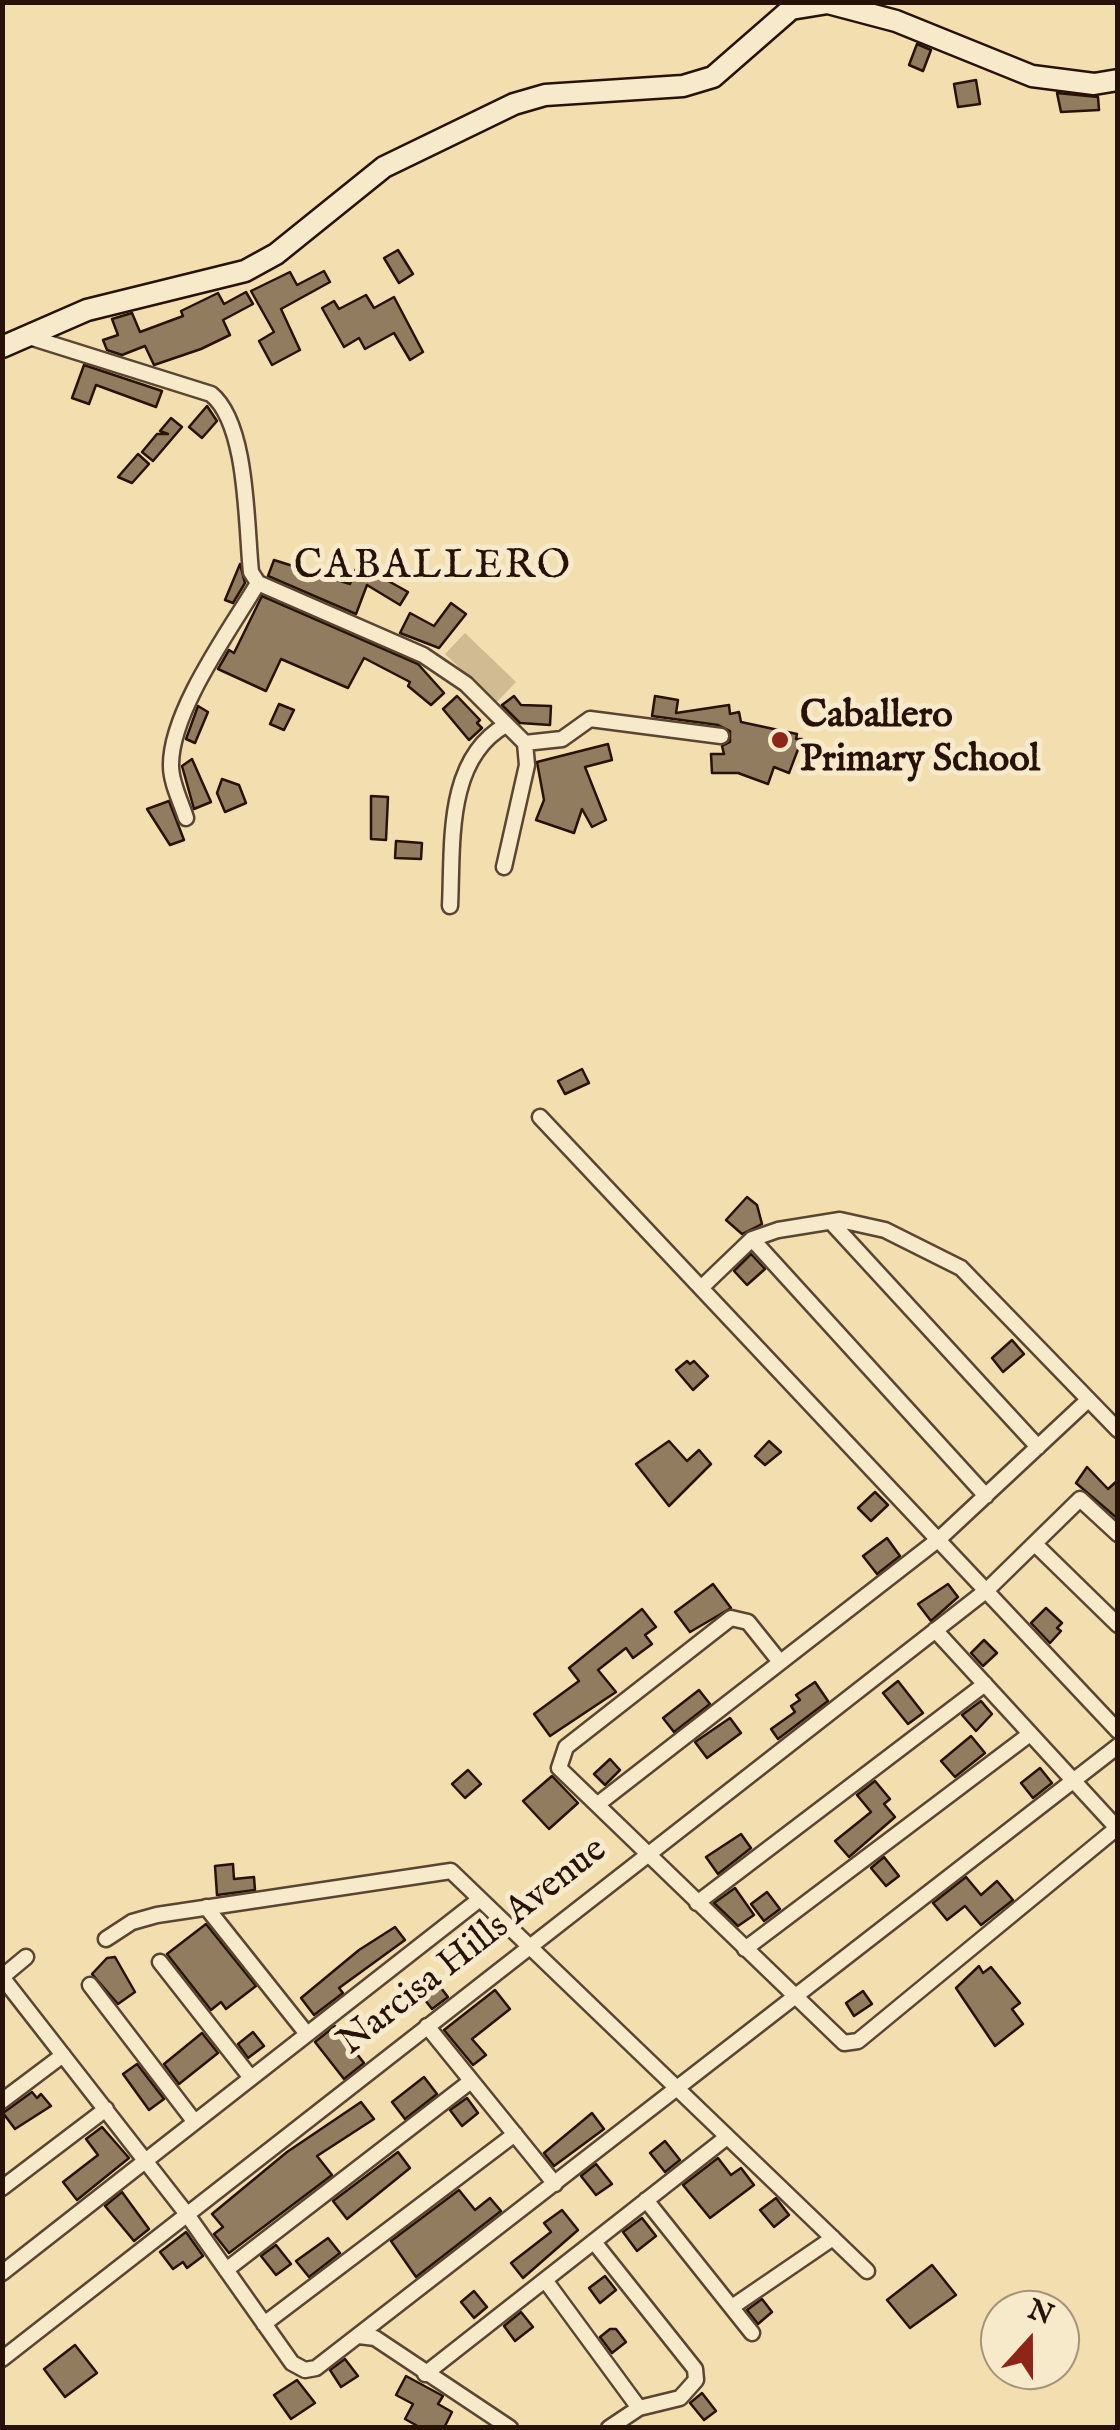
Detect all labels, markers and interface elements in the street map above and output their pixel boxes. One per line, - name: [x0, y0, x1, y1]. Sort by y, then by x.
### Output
- district label: CABALLERO: [294, 545, 572, 593]
- place label: Caballero Primary School: [800, 695, 1040, 784]
- marker: Caballero Primary School: [769, 729, 791, 751]
- street label: Narcisa Hills Avenue: [331, 1829, 617, 2067]
- north arrow: [980, 2290, 1080, 2390]
- text: N: [1023, 2293, 1058, 2334]

